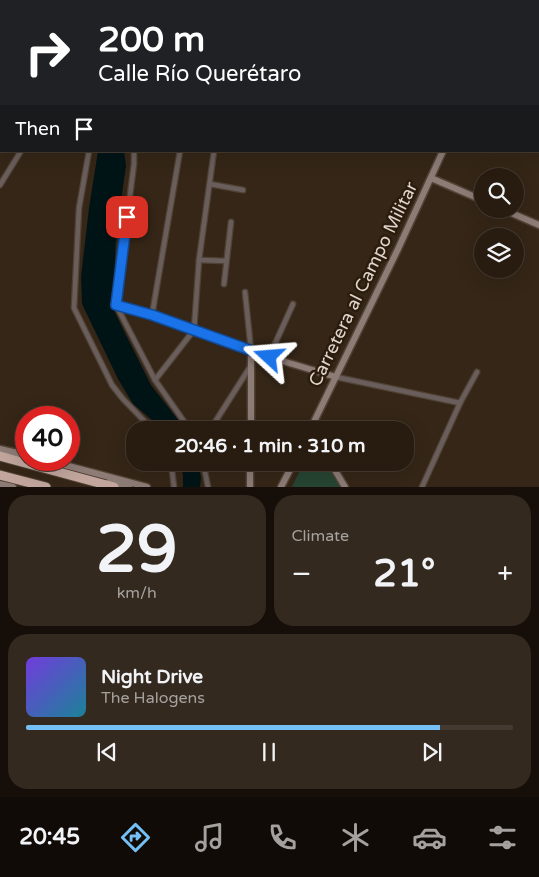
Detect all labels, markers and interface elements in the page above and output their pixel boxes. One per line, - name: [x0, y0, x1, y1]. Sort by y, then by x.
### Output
- text: 200 m: [98, 19, 205, 61]
- icon: right: [15, 20, 80, 85]
- text: Calle Río Querétaro: [98, 61, 301, 87]
- icon: arrive: [70, 115, 98, 143]
- text: Then: [15, 118, 60, 140]
- map controls: [474, 168, 524, 278]
- button: search: [474, 168, 524, 218]
- street label: Carretera al Campo Militar: [304, 178, 422, 390]
- pin: [106, 196, 148, 238]
- icon: arrive: [113, 203, 141, 231]
- button: layers: [474, 228, 524, 278]
- position arrow: [242, 330, 294, 382]
- speed limit sign: 40: [15, 406, 80, 471]
- text: 20:46 · 1 min · 310 m: [174, 435, 366, 457]
- text: 29: [96, 511, 178, 590]
- text: Climate: [292, 526, 349, 546]
- text: 21°: [373, 551, 435, 597]
- text: −: [292, 557, 311, 591]
- text: +: [497, 557, 513, 591]
- text: km/h: [117, 583, 157, 603]
- text: Night Drive: [101, 666, 203, 688]
- text: The Halogens: [101, 688, 205, 708]
- icon: previous: [93, 738, 121, 766]
- icon: pause: [255, 738, 283, 766]
- icon: next: [418, 738, 446, 766]
- icon: directions: [118, 820, 153, 855]
- icon: music: [192, 820, 227, 855]
- icon: phone: [265, 820, 300, 855]
- icon: climate: [338, 820, 373, 855]
- icon: car: [412, 820, 447, 855]
- icon: filters: [485, 820, 520, 855]
- text: 20:45: [19, 824, 80, 850]

